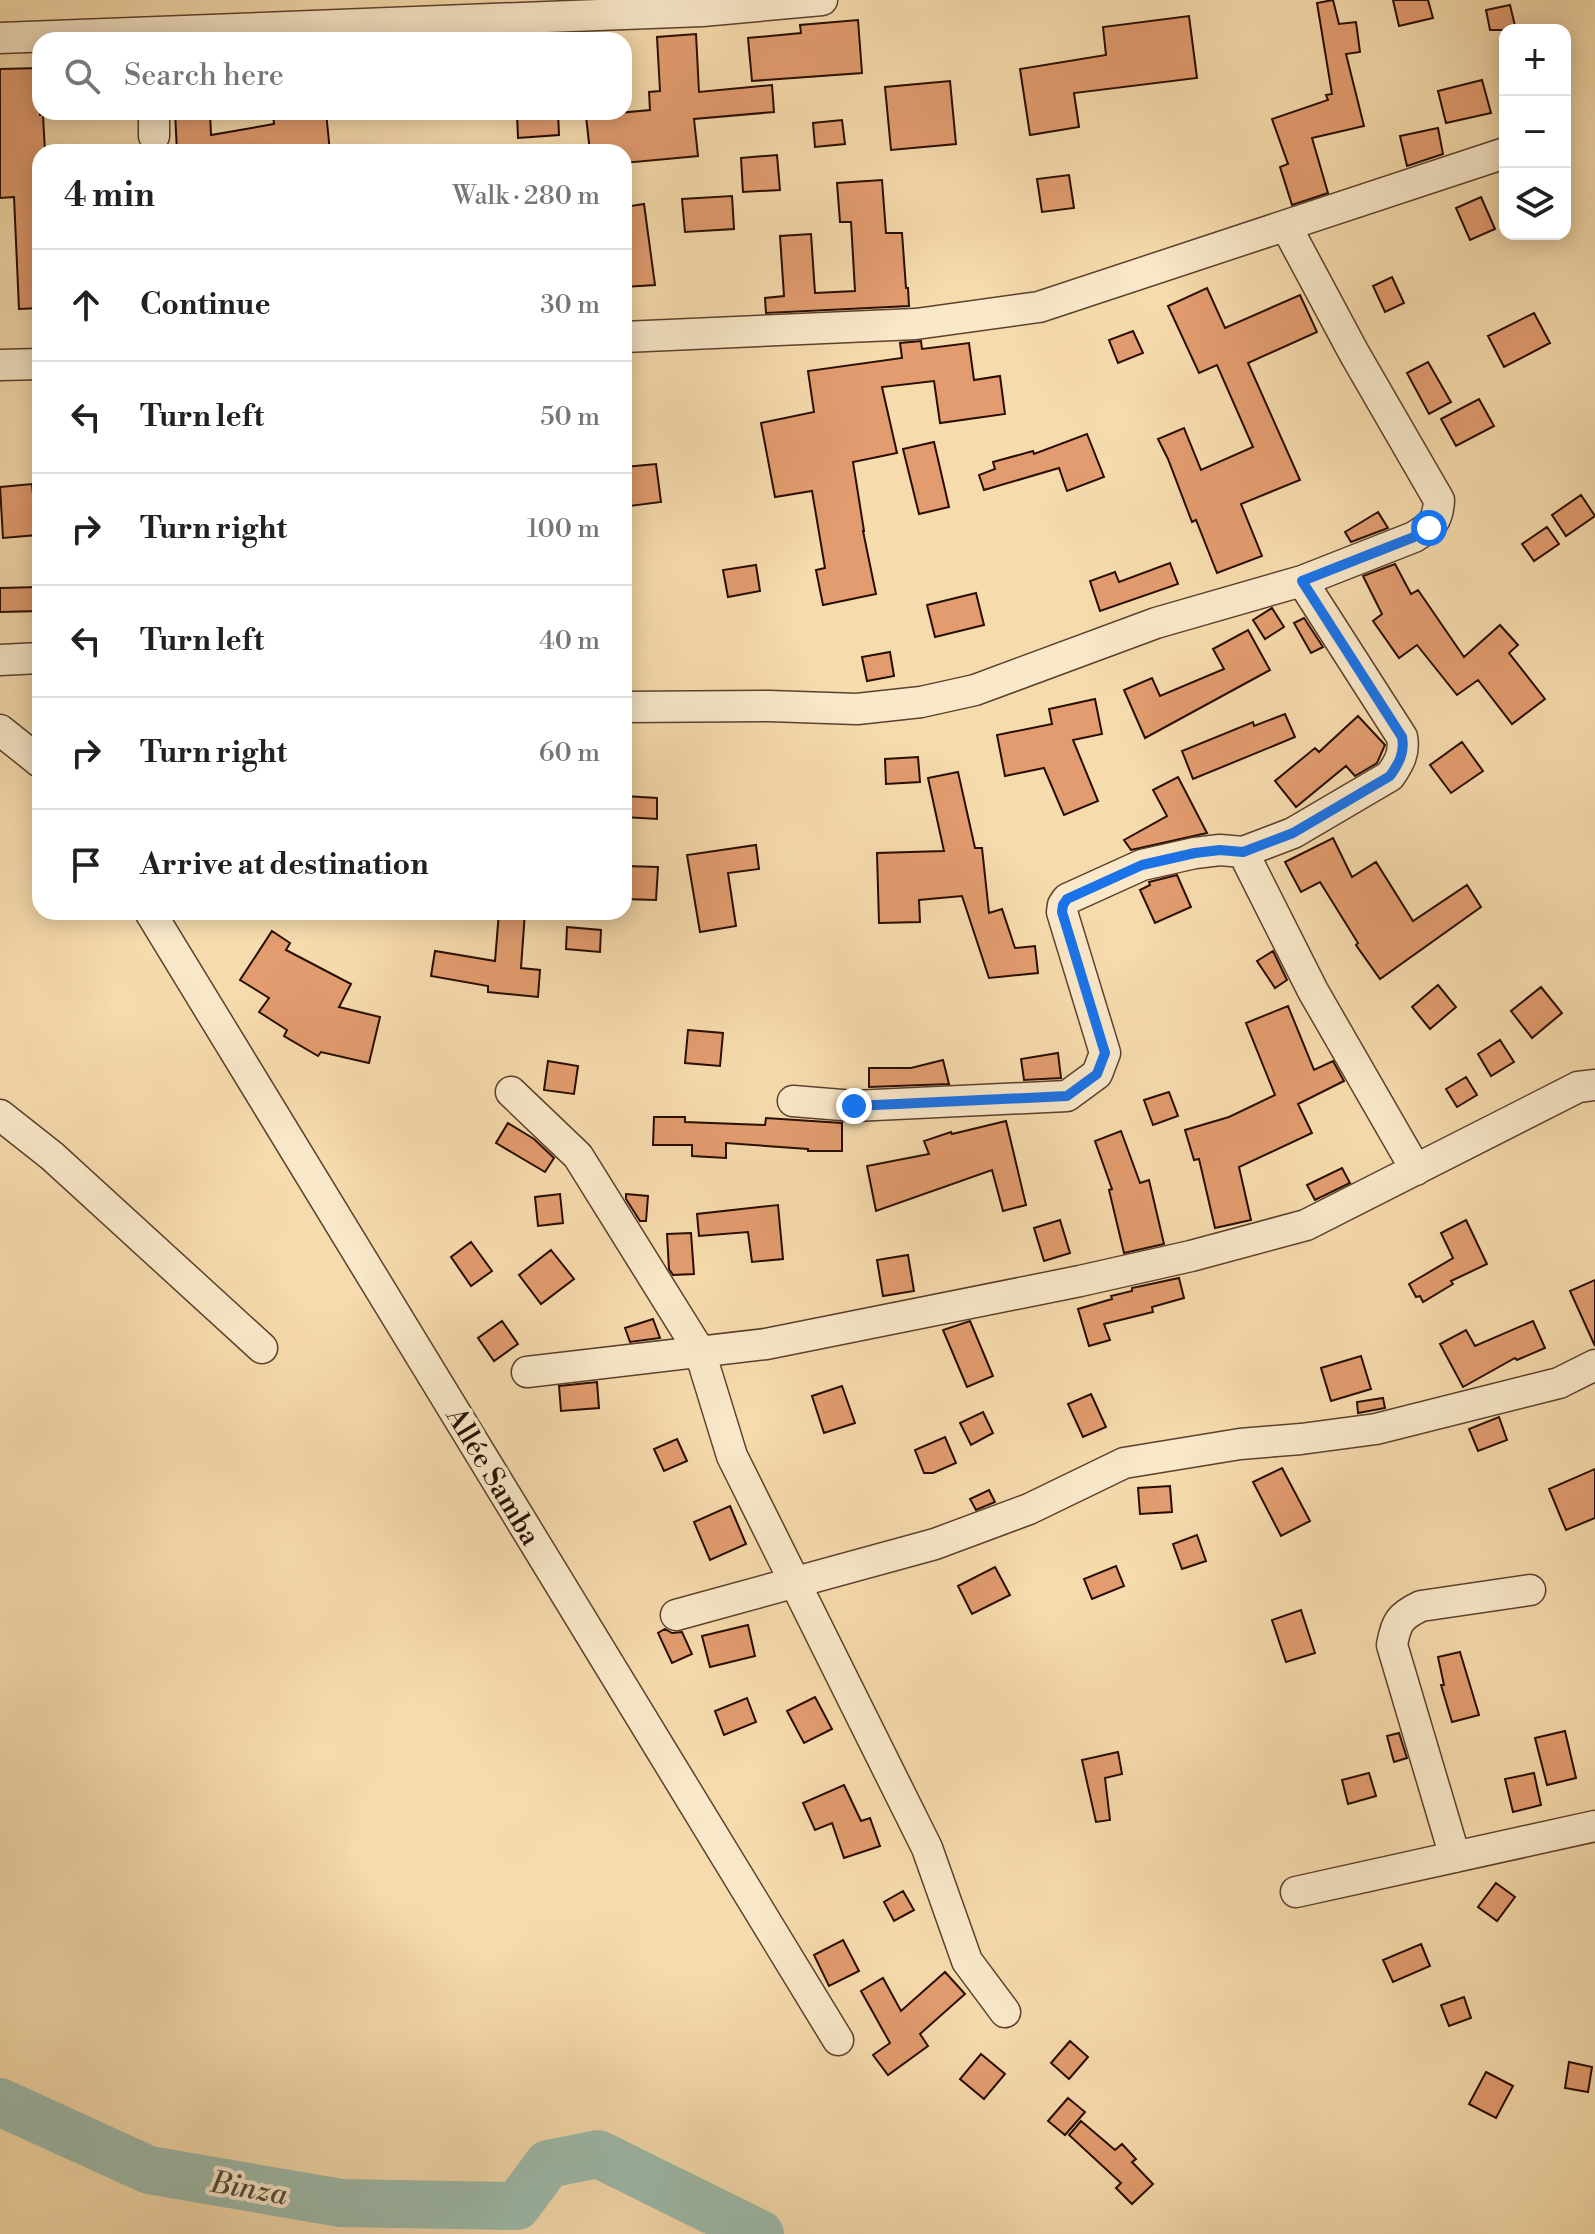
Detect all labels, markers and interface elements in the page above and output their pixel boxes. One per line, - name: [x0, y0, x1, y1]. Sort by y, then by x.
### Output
- map controls: [1499, 24, 1571, 240]
- button: +: [1499, 24, 1571, 96]
- search box: [32, 32, 632, 120]
- icon: search: [60, 54, 104, 98]
- text: Search here: [124, 57, 284, 95]
- button: −: [1499, 96, 1571, 168]
- button: layers: [1499, 168, 1571, 240]
- text: 4 min: [64, 175, 155, 217]
- text: Walk · 280 m: [453, 180, 600, 212]
- icon: ahead: [64, 283, 108, 327]
- text: Continue: [140, 286, 271, 324]
- text: 30 m: [540, 289, 600, 321]
- icon: left: [64, 395, 108, 439]
- text: Turn left: [140, 398, 264, 436]
- text: 50 m: [540, 401, 600, 433]
- icon: right: [64, 507, 108, 551]
- text: Turn right: [140, 510, 287, 548]
- route start: [1411, 510, 1447, 546]
- text: 100 m: [527, 513, 600, 545]
- icon: left: [64, 619, 108, 663]
- text: Turn left: [140, 622, 264, 660]
- text: 40 m: [539, 625, 600, 657]
- icon: right: [64, 731, 108, 775]
- text: Turn right: [140, 734, 287, 772]
- text: 60 m: [539, 737, 600, 769]
- icon: arrive: [64, 843, 108, 887]
- text: Arrive at destination: [140, 846, 429, 884]
- route end: [836, 1088, 872, 1124]
- street label: Allée Samba: [437, 1401, 548, 1553]
- water label: Binza: [207, 2163, 291, 2214]

